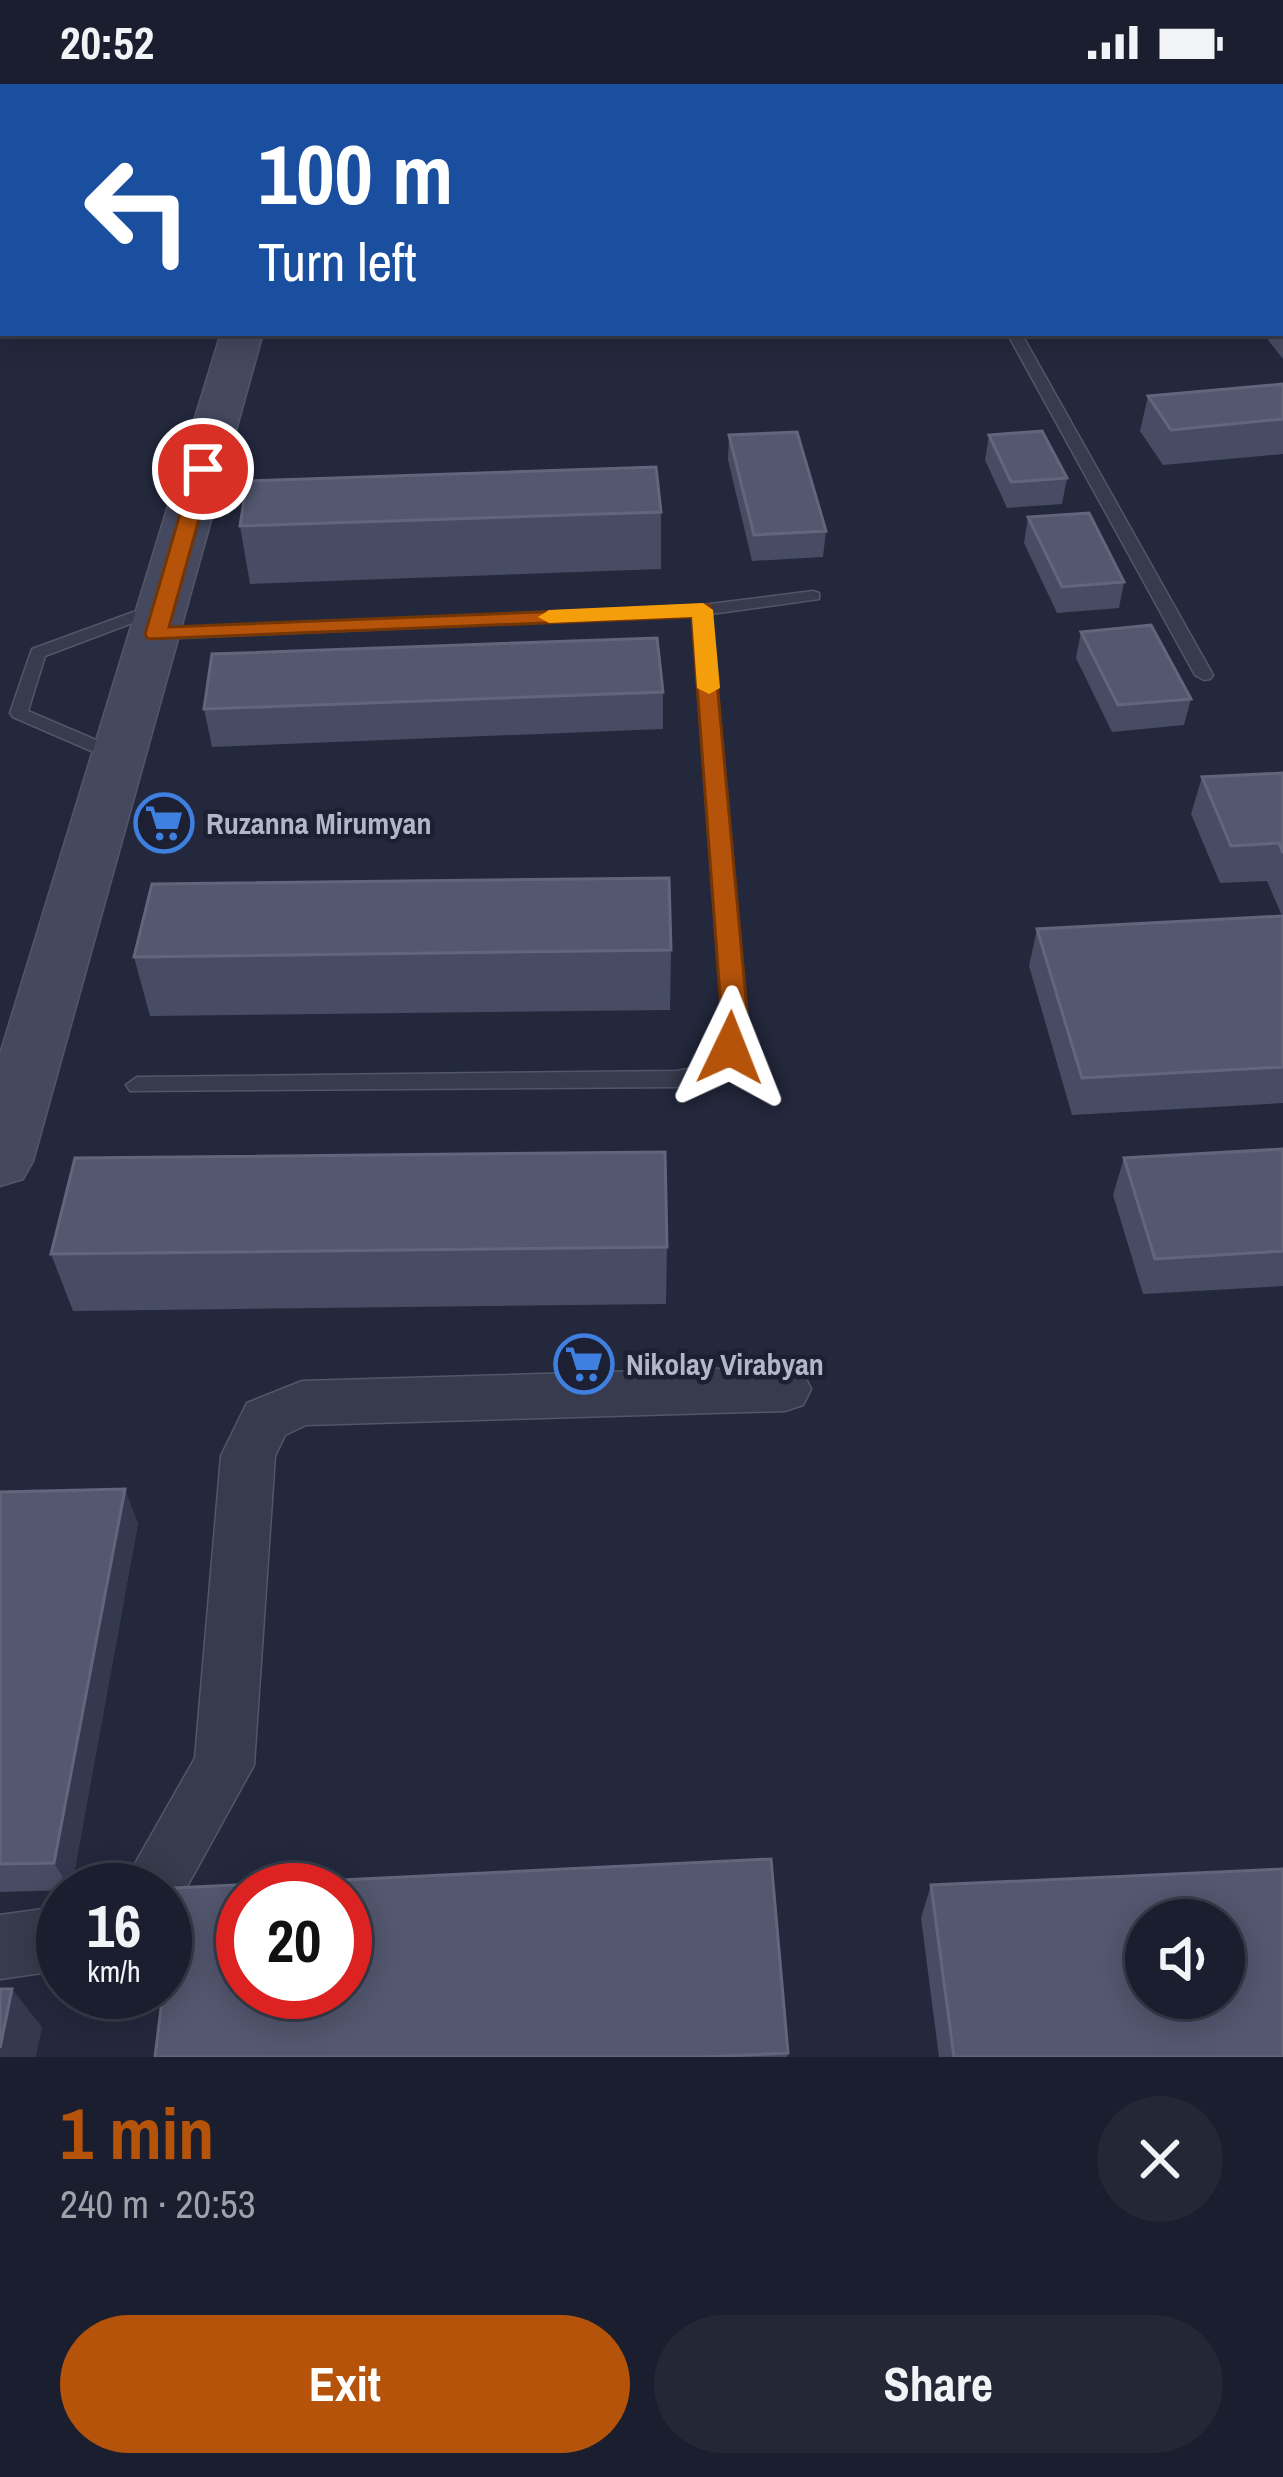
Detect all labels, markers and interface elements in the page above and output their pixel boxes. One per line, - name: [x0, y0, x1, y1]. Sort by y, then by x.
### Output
- text: 20:52: [60, 12, 154, 73]
- text: 100 m: [258, 117, 453, 230]
- icon: left: [60, 132, 216, 288]
- text: Turn left: [258, 225, 417, 298]
- pin: [152, 418, 254, 520]
- icon: arrive: [170, 436, 236, 502]
- supermarket icon: Ruzanna Mirumyan: [133, 792, 195, 854]
- place label: Ruzanna Mirumyan: [206, 803, 432, 843]
- position arrow: [667, 985, 793, 1111]
- supermarket icon: Nikolay Virabyan: [553, 1333, 615, 1395]
- place label: Nikolay Virabyan: [626, 1344, 824, 1384]
- speed limit sign: 20: [216, 1863, 372, 2019]
- text: 16: [87, 1885, 141, 1966]
- map controls: [1125, 1899, 1245, 2019]
- button: sound: [1125, 1899, 1245, 2019]
- text: km/h: [87, 1951, 141, 1991]
- text: 1 min: [60, 2084, 214, 2181]
- button: close: [1097, 2096, 1223, 2222]
- text: 240 m · 20:53: [60, 2178, 256, 2230]
- button: Exit: [60, 2315, 630, 2453]
- button: Share: [654, 2315, 1223, 2453]

